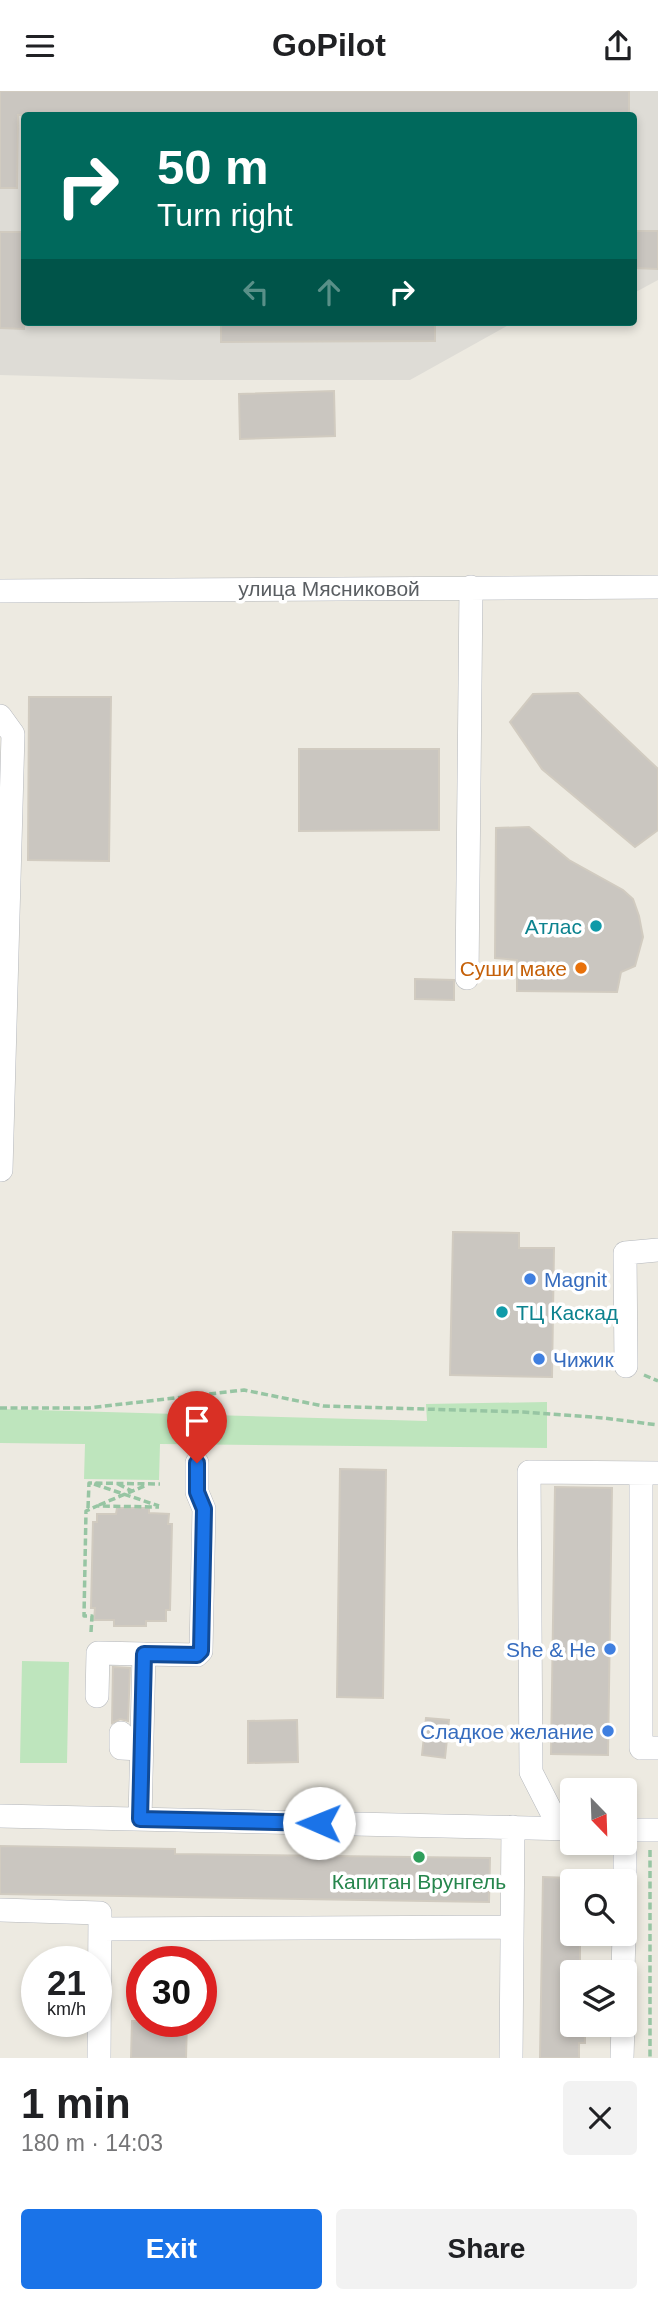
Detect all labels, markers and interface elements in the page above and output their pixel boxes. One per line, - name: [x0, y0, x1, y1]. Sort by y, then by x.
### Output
- icon: menu: [21, 27, 59, 65]
- text: GoPilot: [272, 27, 386, 63]
- icon: share: [599, 27, 637, 65]
- icon: right: [42, 140, 133, 231]
- text: 50 m: [157, 140, 269, 194]
- text: Turn right: [157, 197, 293, 233]
- icon: left: [237, 273, 275, 311]
- icon: ahead: [310, 273, 348, 311]
- icon: right: [383, 273, 421, 311]
- street label: улица Мясниковой: [238, 577, 420, 600]
- place label: Атлас: [525, 915, 582, 938]
- marker: Атлас: [588, 918, 604, 934]
- place label: Суши маке: [460, 957, 567, 980]
- marker: Суши маке: [573, 960, 589, 976]
- place label: Magnit: [544, 1268, 607, 1291]
- marker: Magnit: [522, 1271, 538, 1287]
- place label: ТЦ Каскад: [516, 1301, 618, 1324]
- marker: ТЦ Каскад: [494, 1304, 510, 1320]
- place label: Чижик: [553, 1348, 615, 1371]
- marker: Чижик: [531, 1351, 547, 1367]
- pin: [167, 1391, 227, 1463]
- icon: arrive: [178, 1402, 216, 1440]
- place label: She & He: [506, 1638, 596, 1661]
- marker: She & He: [602, 1641, 618, 1657]
- place label: Сладкое желание: [420, 1720, 594, 1743]
- marker: Сладкое желание: [600, 1723, 616, 1739]
- north arrow: [560, 1778, 637, 1855]
- map controls: [560, 1778, 637, 2037]
- position arrow: [282, 1786, 356, 1860]
- marker: Капитан Врунгель: [411, 1849, 427, 1865]
- button: search: [560, 1869, 637, 1946]
- place label: Капитан Врунгель: [332, 1870, 506, 1893]
- speed limit sign: 30: [126, 1946, 217, 2037]
- button: layers: [560, 1960, 637, 2037]
- text: 21: [47, 1963, 86, 2002]
- text: km/h: [47, 1999, 86, 2019]
- text: 1 min: [21, 2080, 131, 2127]
- button: close: [563, 2081, 637, 2155]
- text: 180 m · 14:03: [21, 2130, 163, 2156]
- button: Exit: [21, 2209, 322, 2289]
- button: Share: [336, 2209, 637, 2289]

